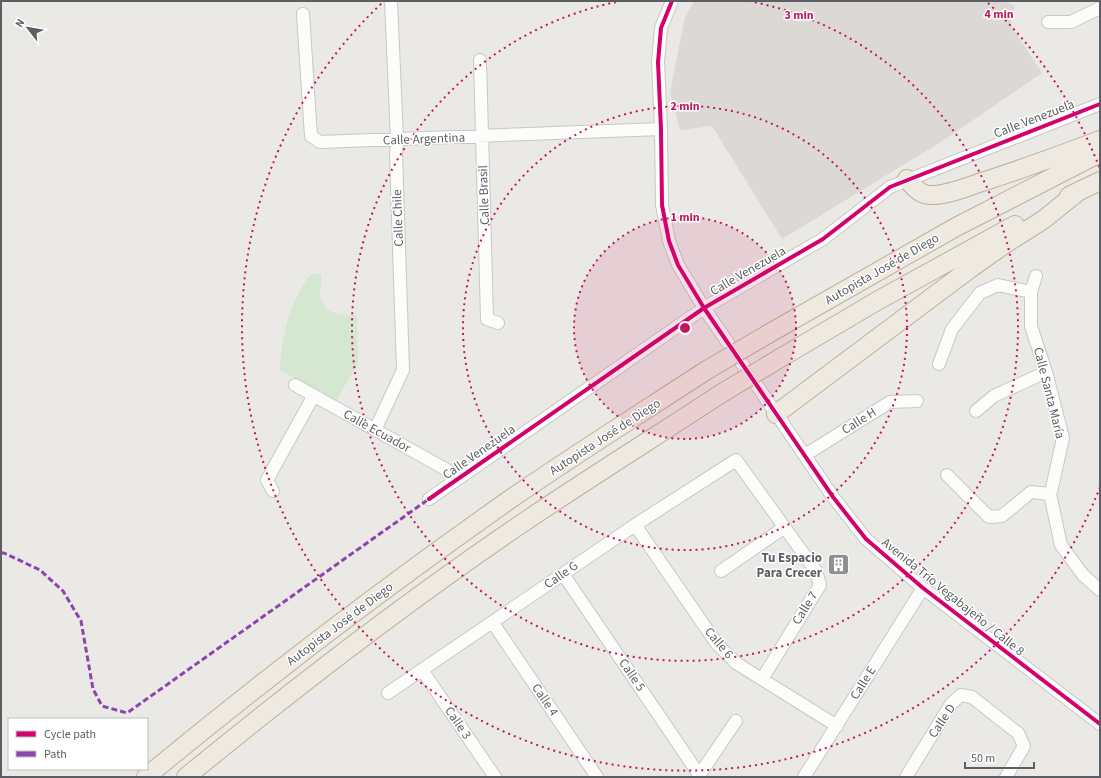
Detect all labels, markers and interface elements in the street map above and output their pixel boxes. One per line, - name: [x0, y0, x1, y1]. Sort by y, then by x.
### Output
- text: 4 min: [984, 6, 1014, 23]
- text: 3 min: [784, 7, 814, 24]
- north arrow: [8, 8, 48, 48]
- text: N: [12, 16, 28, 30]
- street label: Calle Venezuela: [991, 95, 1077, 143]
- text: 2 min: [670, 98, 700, 115]
- street label: Calle Argentina: [383, 129, 465, 149]
- street label: Calle Brasil: [474, 165, 494, 225]
- street label: Calle Chile: [388, 189, 408, 247]
- text: 1 min: [670, 209, 700, 226]
- street label: Autopista José de Diego: [822, 229, 942, 309]
- street label: Calle Venezuela: [707, 242, 789, 300]
- centre of rings: [678, 321, 692, 335]
- street label: Calle Santa María: [1029, 345, 1069, 441]
- street label: Autopista José de Diego: [546, 394, 664, 480]
- street label: Calle H: [838, 403, 880, 439]
- street label: Calle Ecuador: [340, 405, 414, 457]
- street label: Calle Venezuela: [439, 420, 519, 484]
- street label: Avenida Trío Vegabajeño / Calle 8: [878, 534, 1028, 660]
- place label: Tu Espacio Para Crecer: [757, 549, 823, 582]
- building icon: Tu Espacio Para Crecer: [825, 552, 851, 578]
- street label: Calle G: [540, 557, 582, 593]
- street label: Autopista José de Diego: [283, 578, 397, 670]
- street label: Calle 7: [788, 588, 822, 628]
- street label: Calle 6: [700, 623, 738, 663]
- street label: Calle 5: [614, 655, 650, 695]
- street label: Calle E: [846, 663, 880, 703]
- street label: Calle 4: [527, 680, 563, 720]
- street label: Calle D: [924, 700, 960, 742]
- street label: Calle 3: [440, 703, 476, 743]
- legend: [8, 718, 148, 770]
- text: Cycle path: [44, 726, 96, 743]
- scale bar: [965, 744, 1034, 770]
- text: Path: [44, 746, 67, 763]
- text: 50 m: [971, 750, 995, 767]

